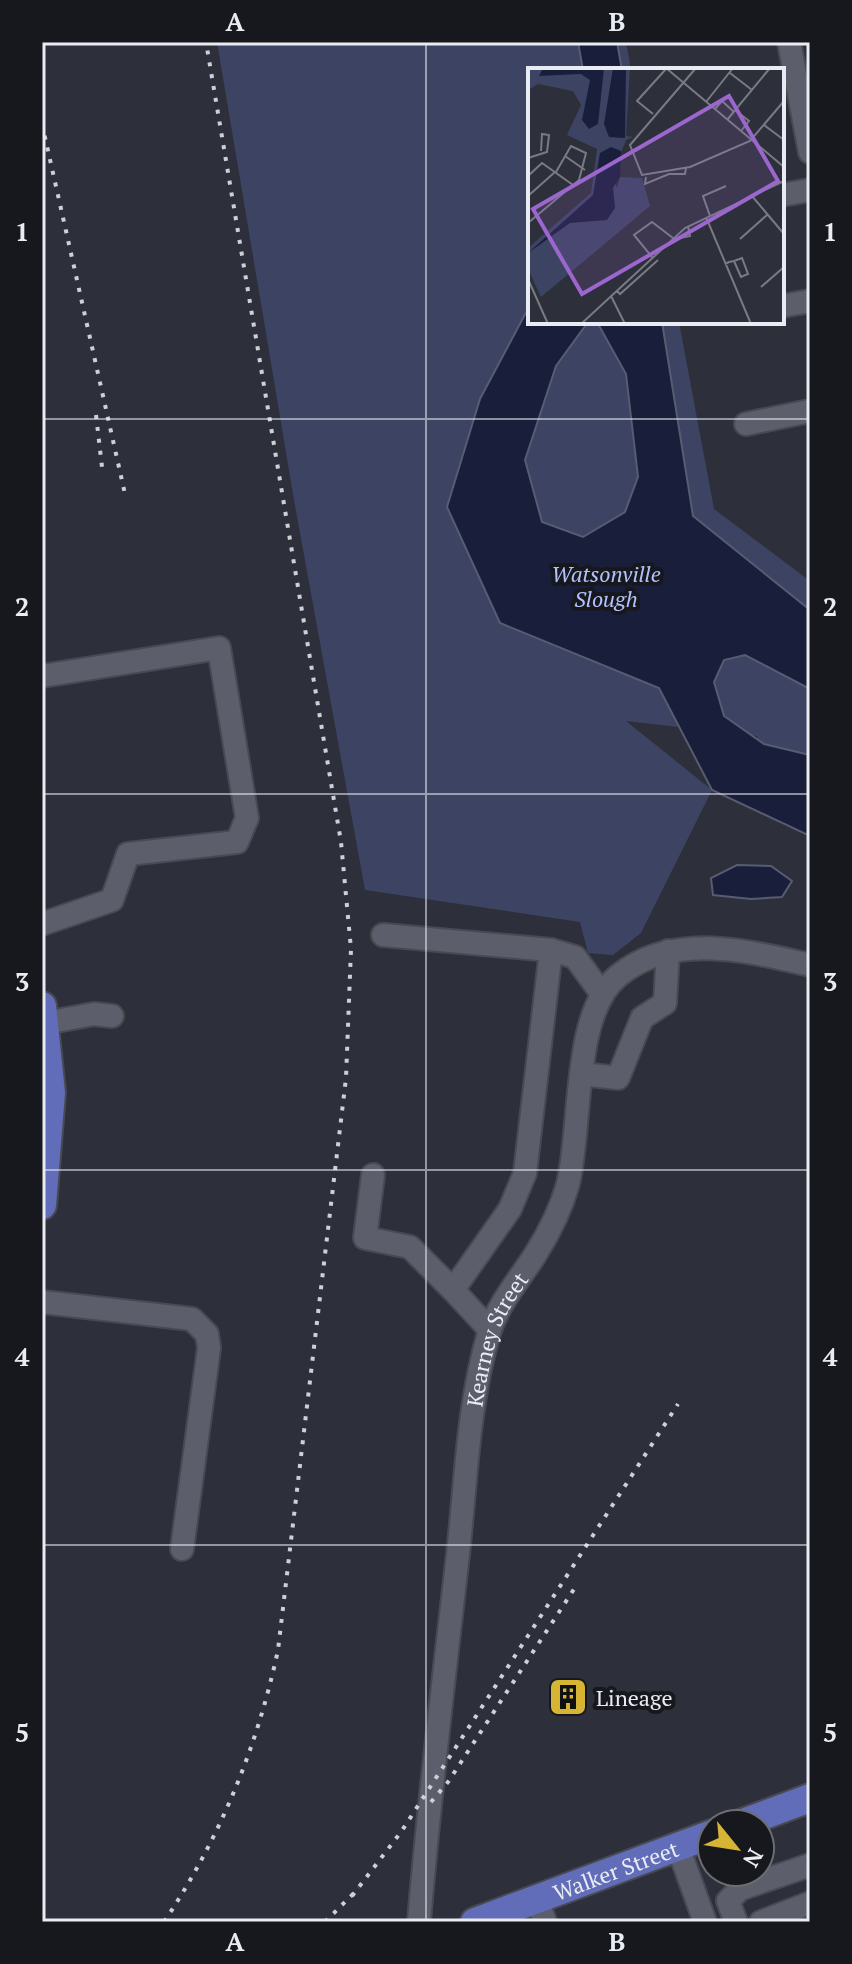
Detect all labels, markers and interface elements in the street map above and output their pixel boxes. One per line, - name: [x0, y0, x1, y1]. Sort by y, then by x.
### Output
- text: A: [226, 4, 245, 38]
- text: B: [609, 4, 625, 38]
- inset map: [528, 68, 784, 324]
- text: 1: [15, 214, 29, 248]
- text: 1: [823, 214, 837, 248]
- park label: Watsonville Slough: [551, 559, 661, 613]
- text: 2: [15, 589, 29, 623]
- text: 2: [823, 589, 837, 623]
- text: 3: [15, 964, 29, 998]
- text: 3: [823, 964, 837, 998]
- street label: Kearney Street: [459, 1266, 534, 1409]
- text: 4: [15, 1339, 30, 1373]
- text: 4: [823, 1339, 838, 1373]
- building icon: Lineage: [547, 1676, 589, 1718]
- place label: Lineage: [596, 1683, 673, 1712]
- text: 5: [15, 1715, 29, 1749]
- text: 5: [823, 1715, 837, 1749]
- north arrow: [696, 1808, 776, 1888]
- street label: Walker Street: [549, 1833, 682, 1906]
- text: N: [737, 1844, 770, 1873]
- text: A: [226, 1924, 245, 1958]
- text: B: [609, 1924, 625, 1958]

